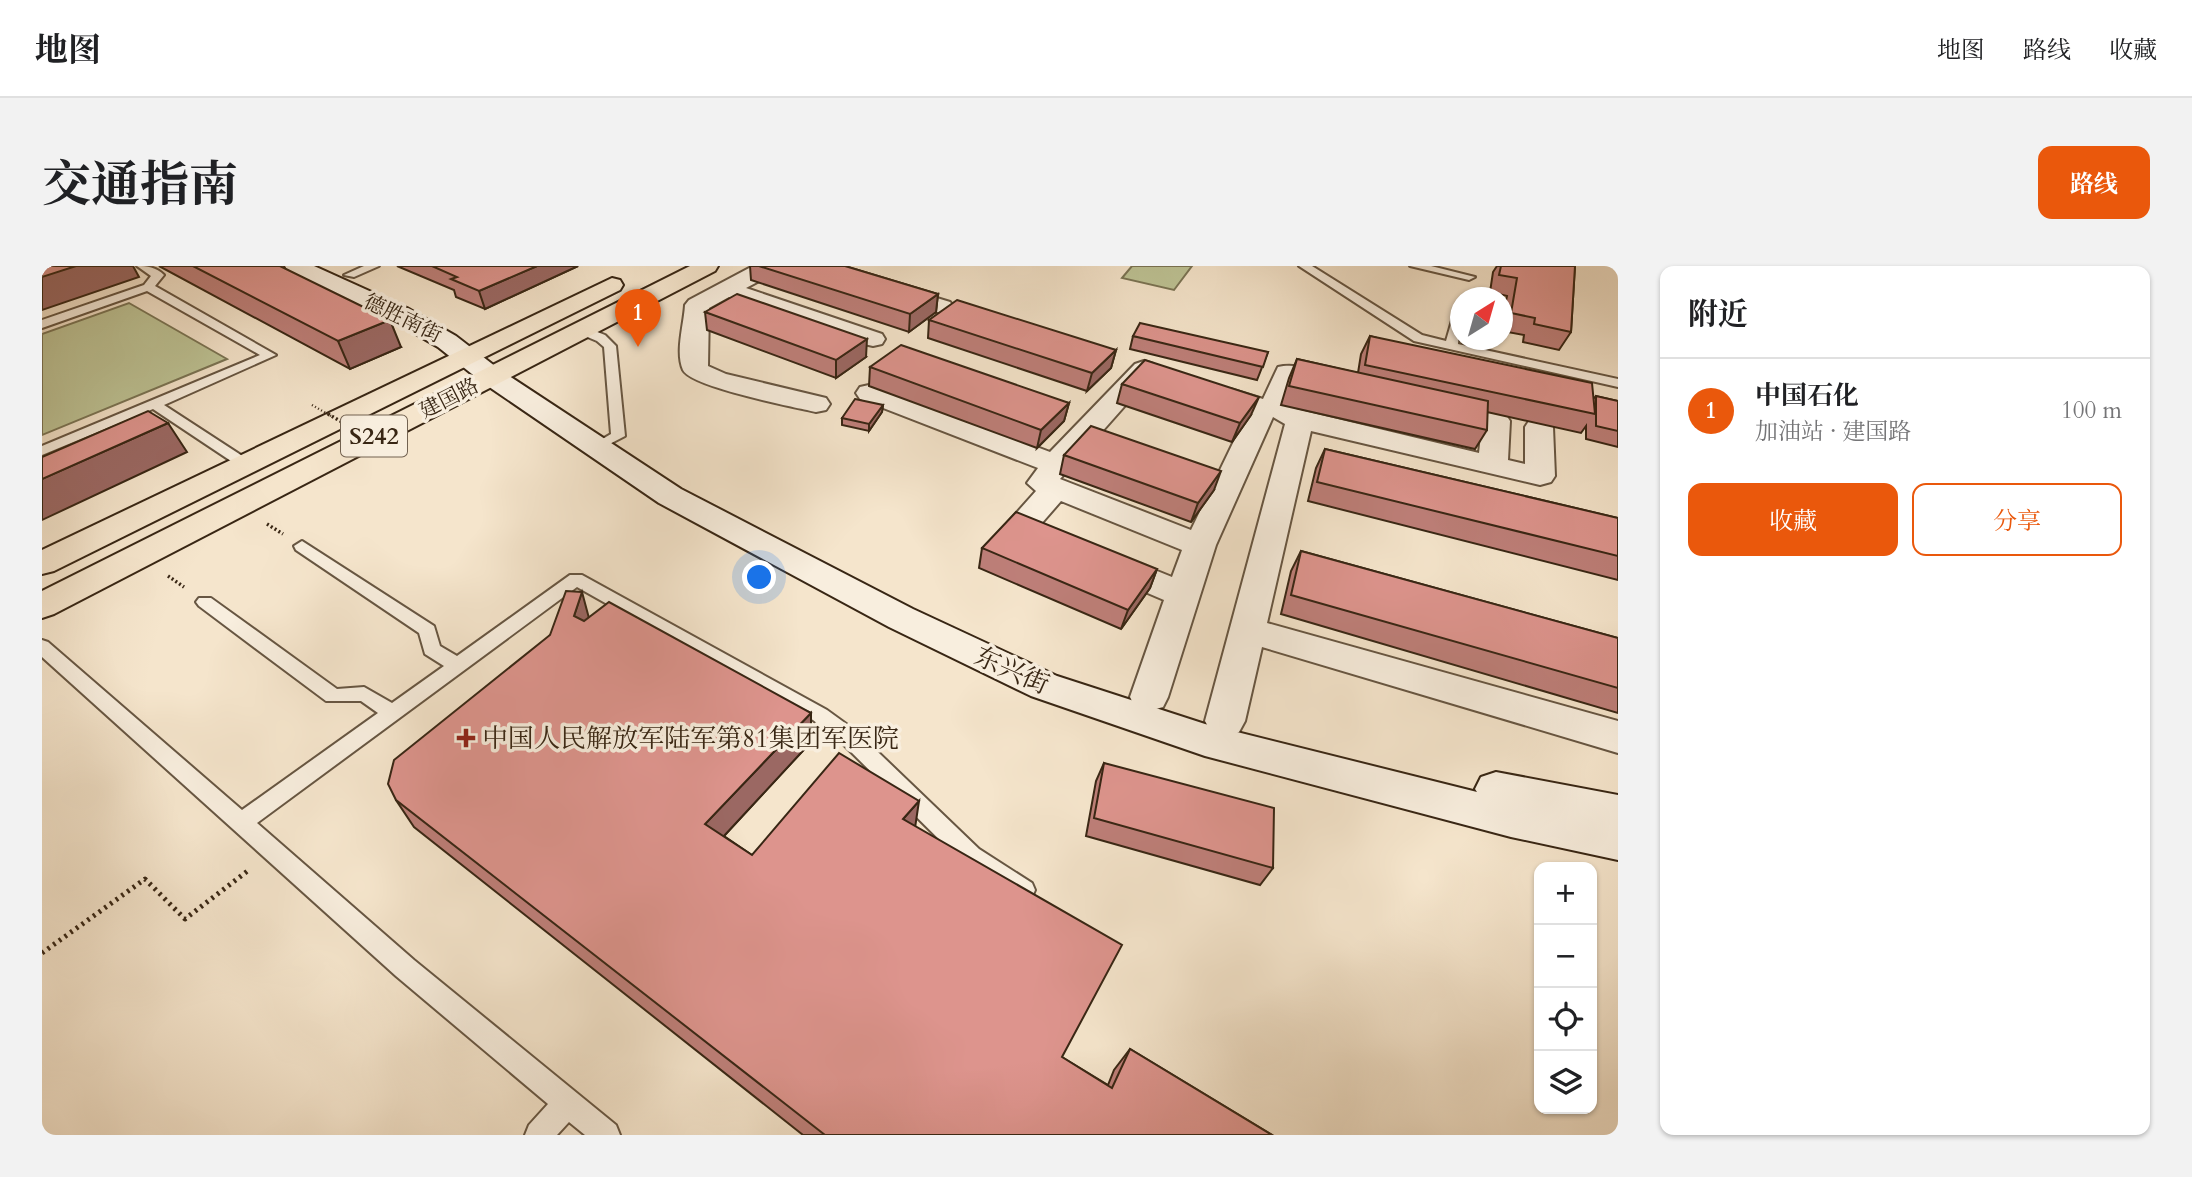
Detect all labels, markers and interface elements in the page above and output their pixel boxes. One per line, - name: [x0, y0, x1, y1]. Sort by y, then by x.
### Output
- text: 地图: [35, 28, 101, 73]
- text: 地图: [1937, 34, 1985, 67]
- text: 路线: [2023, 34, 2071, 67]
- text: 收藏: [2109, 34, 2157, 67]
- button: 路线: [2038, 146, 2150, 219]
- text: 交通指南: [42, 152, 238, 219]
- street label: 德胜南街: [359, 287, 447, 350]
- north arrow: [1450, 287, 1513, 350]
- pin: 1: [615, 289, 661, 347]
- text: 附近: [1688, 294, 1748, 335]
- street label: 建国路: [415, 371, 484, 426]
- text: 中国石化: [1755, 378, 1859, 413]
- text: 1: [1705, 395, 1717, 426]
- text: 100 m: [2061, 395, 2122, 426]
- road number: S242: [341, 416, 407, 456]
- text: 加油站 · 建国路: [1755, 416, 1911, 447]
- button: 收藏: [1688, 483, 1898, 556]
- button: 分享: [1912, 483, 2122, 556]
- your location: [742, 560, 776, 594]
- street label: 东兴街: [969, 639, 1055, 702]
- place label: 中国人民解放军陆军第81集团军医院: [482, 721, 899, 756]
- marker: 中国人民解放军陆军第81集团军医院: [456, 728, 476, 748]
- map controls: [1534, 862, 1597, 1114]
- button: +: [1534, 862, 1597, 925]
- button: −: [1534, 925, 1597, 988]
- button: locate: [1534, 988, 1597, 1051]
- button: layers: [1534, 1051, 1597, 1114]

